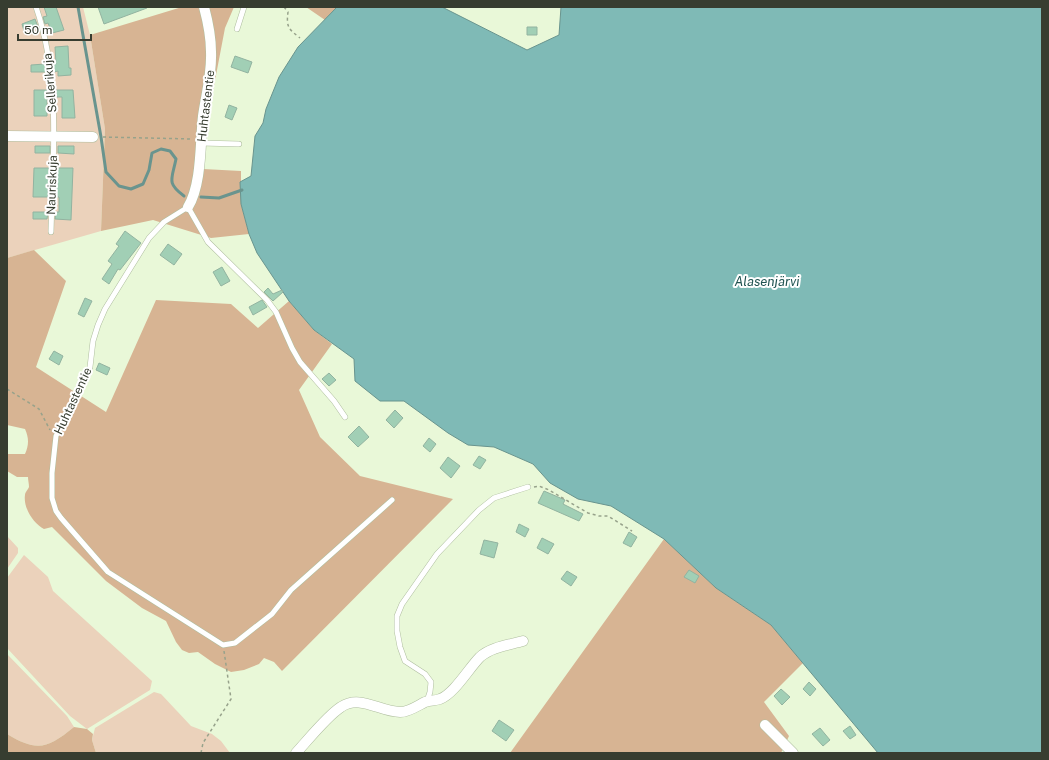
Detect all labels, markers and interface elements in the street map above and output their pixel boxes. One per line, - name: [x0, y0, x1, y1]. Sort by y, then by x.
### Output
- scale bar: [18, 16, 91, 42]
- text: 50 m: [24, 23, 52, 37]
- street label: Sellerikuja: [40, 53, 60, 113]
- street label: Huhtastentie: [195, 69, 217, 143]
- street label: Nauriskuja: [44, 155, 60, 215]
- water label: Alasenjärvi: [734, 274, 800, 289]
- street label: Huhtastentie: [51, 365, 95, 437]

